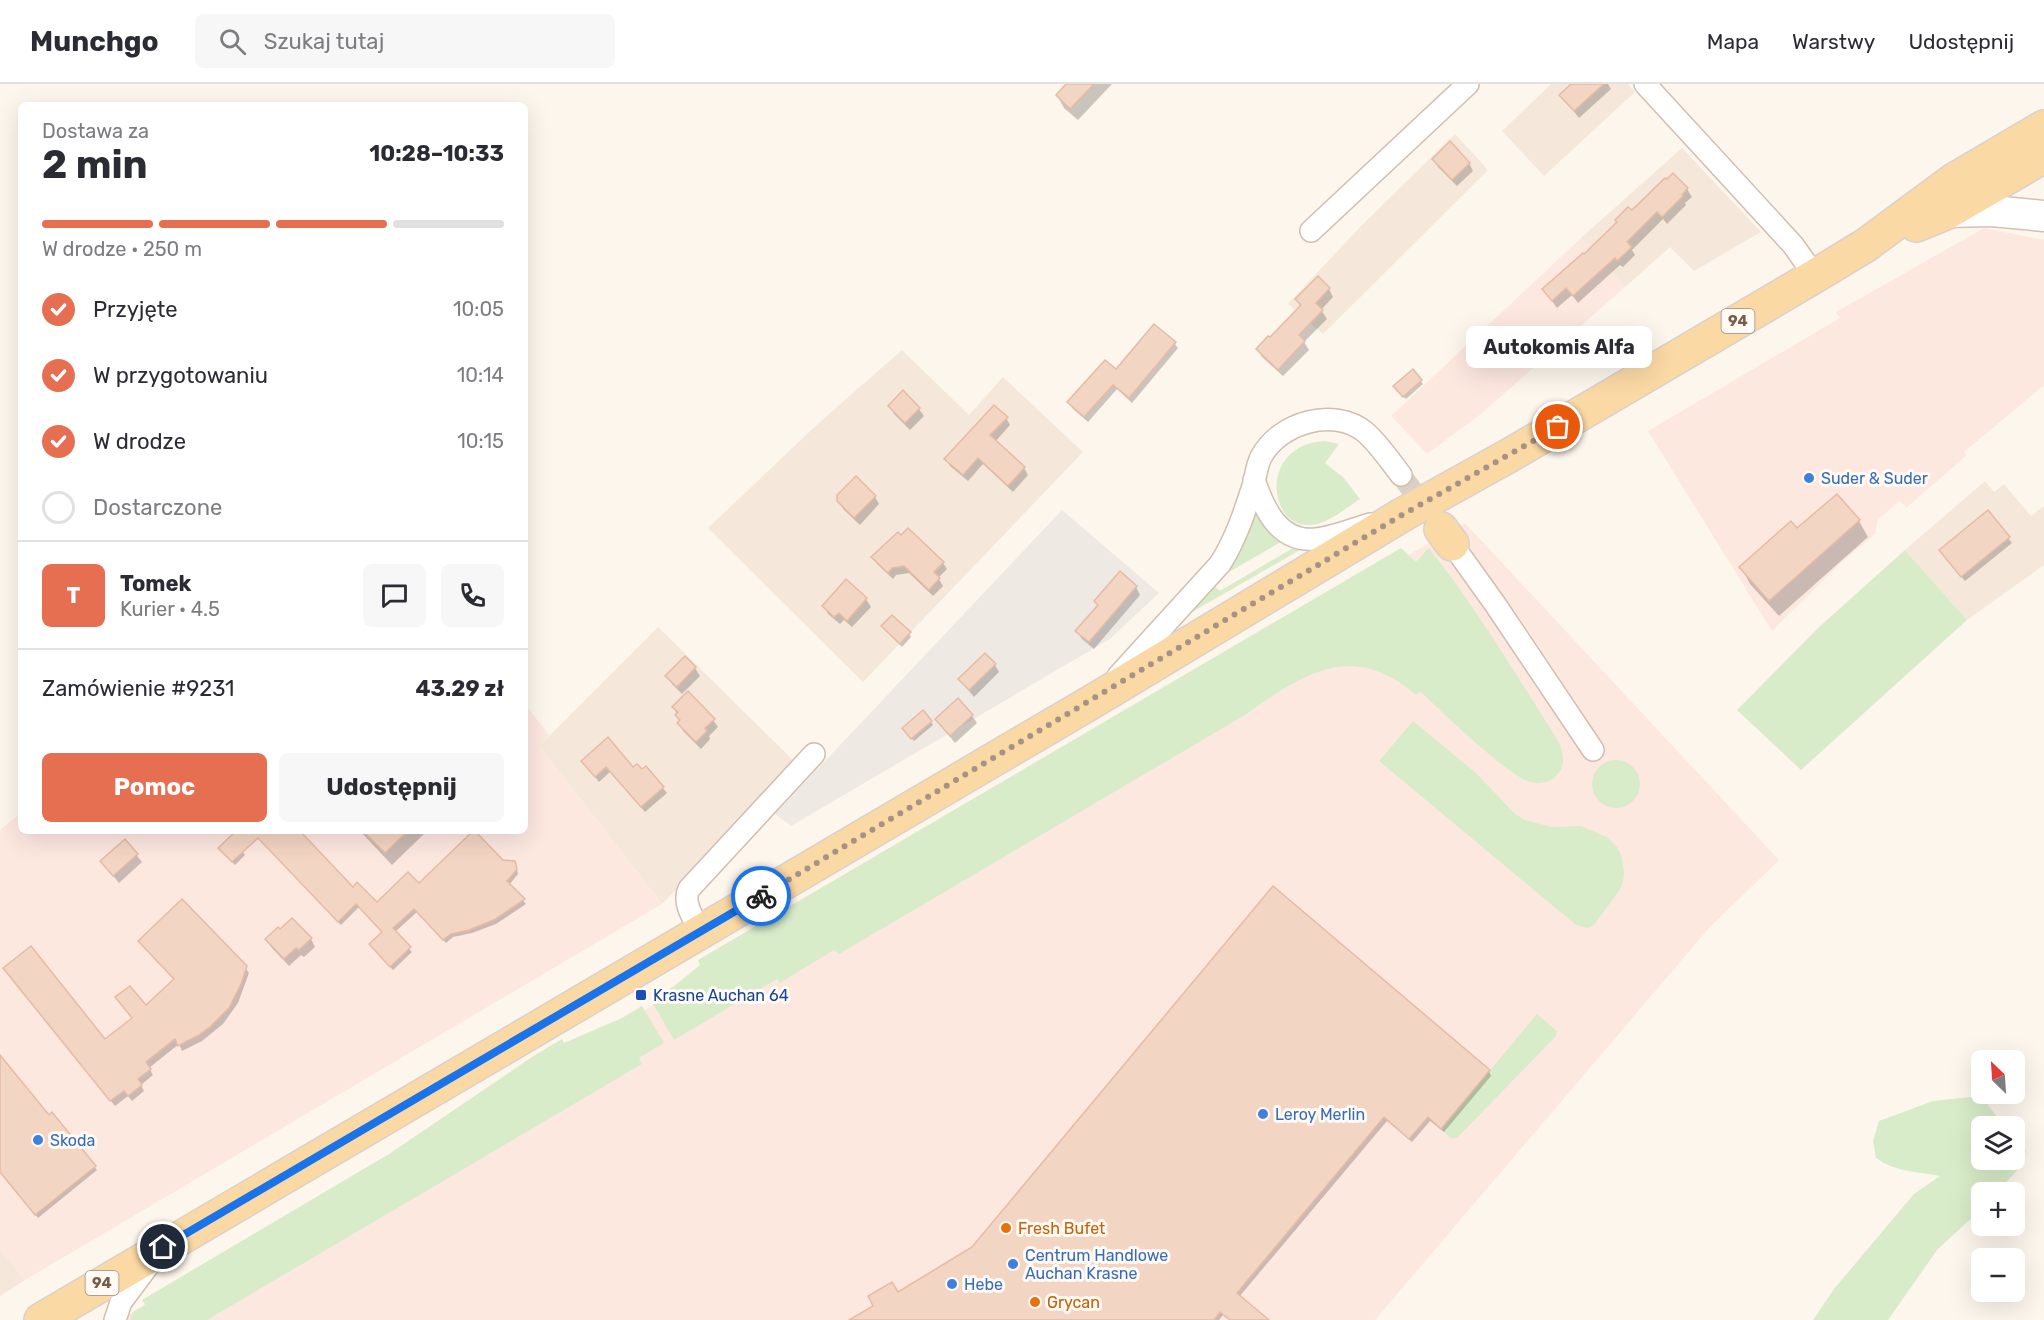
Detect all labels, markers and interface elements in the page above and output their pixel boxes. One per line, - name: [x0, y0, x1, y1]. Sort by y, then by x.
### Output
- search box: [195, 14, 615, 68]
- text: Munchgo: [30, 25, 159, 58]
- icon: search: [216, 25, 249, 58]
- text: Szukaj tutaj: [264, 28, 384, 55]
- text: Mapa: [1707, 29, 1759, 54]
- text: Warstwy: [1792, 29, 1875, 54]
- text: Udostępnij: [1908, 29, 2014, 54]
- text: Dostawa za: [42, 119, 149, 143]
- text: 10:28–10:33: [369, 140, 504, 167]
- text: 2 min: [42, 142, 148, 188]
- text: W drodze · 250 m: [42, 237, 202, 261]
- icon: check: [42, 293, 75, 326]
- text: Przyjęte: [93, 296, 178, 323]
- text: 10:05: [453, 297, 504, 321]
- road number: 94: [1722, 309, 1754, 333]
- callout: Autokomis Alfa: [1465, 325, 1651, 367]
- text: Autokomis Alfa: [1483, 335, 1635, 359]
- icon: check: [42, 359, 75, 392]
- text: W przygotowaniu: [93, 362, 268, 389]
- text: 10:14: [457, 363, 504, 387]
- pin: [1532, 401, 1583, 452]
- icon: bag: [1541, 410, 1574, 443]
- icon: check: [42, 425, 75, 458]
- text: W drodze: [93, 428, 186, 455]
- text: 10:15: [457, 429, 504, 453]
- place label: Suder & Suder: [1821, 469, 1928, 488]
- marker: Suder & Suder: [1802, 471, 1816, 485]
- text: Dostarczone: [93, 494, 222, 521]
- button: chat: [363, 564, 426, 627]
- button: phone: [441, 564, 504, 627]
- text: Tomek: [120, 570, 191, 597]
- text: T: [67, 582, 80, 609]
- text: Kurier · 4.5: [120, 597, 220, 621]
- text: Zamówienie #9231: [42, 675, 234, 702]
- text: 43.29 zł: [415, 675, 504, 702]
- button: Pomoc: [42, 753, 267, 822]
- button: Udostępnij: [279, 753, 504, 822]
- courier: [731, 866, 791, 926]
- icon: bike: [745, 880, 778, 913]
- place label: Krasne Auchan 64: [653, 986, 789, 1005]
- marker: Krasne Auchan 64: [634, 988, 648, 1002]
- north arrow: [1971, 1050, 2025, 1104]
- map controls: [1971, 1050, 2025, 1302]
- place label: Leroy Merlin: [1275, 1105, 1365, 1124]
- marker: Leroy Merlin: [1256, 1107, 1270, 1121]
- button: layers: [1971, 1116, 2025, 1170]
- place label: Skoda: [50, 1131, 95, 1150]
- marker: Skoda: [31, 1133, 45, 1147]
- button: +: [1971, 1182, 2025, 1236]
- place label: Fresh Bufet: [1018, 1219, 1105, 1238]
- pin: [137, 1221, 188, 1272]
- marker: Fresh Bufet: [999, 1221, 1013, 1235]
- icon: home: [146, 1230, 179, 1263]
- place label: Centrum Handlowe Auchan Krasne: [1025, 1246, 1168, 1283]
- button: −: [1971, 1248, 2025, 1302]
- marker: Centrum Handlowe Auchan Krasne: [1006, 1257, 1020, 1271]
- road number: 94: [86, 1271, 118, 1295]
- place label: Hebe: [964, 1275, 1003, 1294]
- marker: Hebe: [945, 1277, 959, 1291]
- place label: Grycan: [1047, 1293, 1100, 1312]
- marker: Grycan: [1028, 1295, 1042, 1309]

